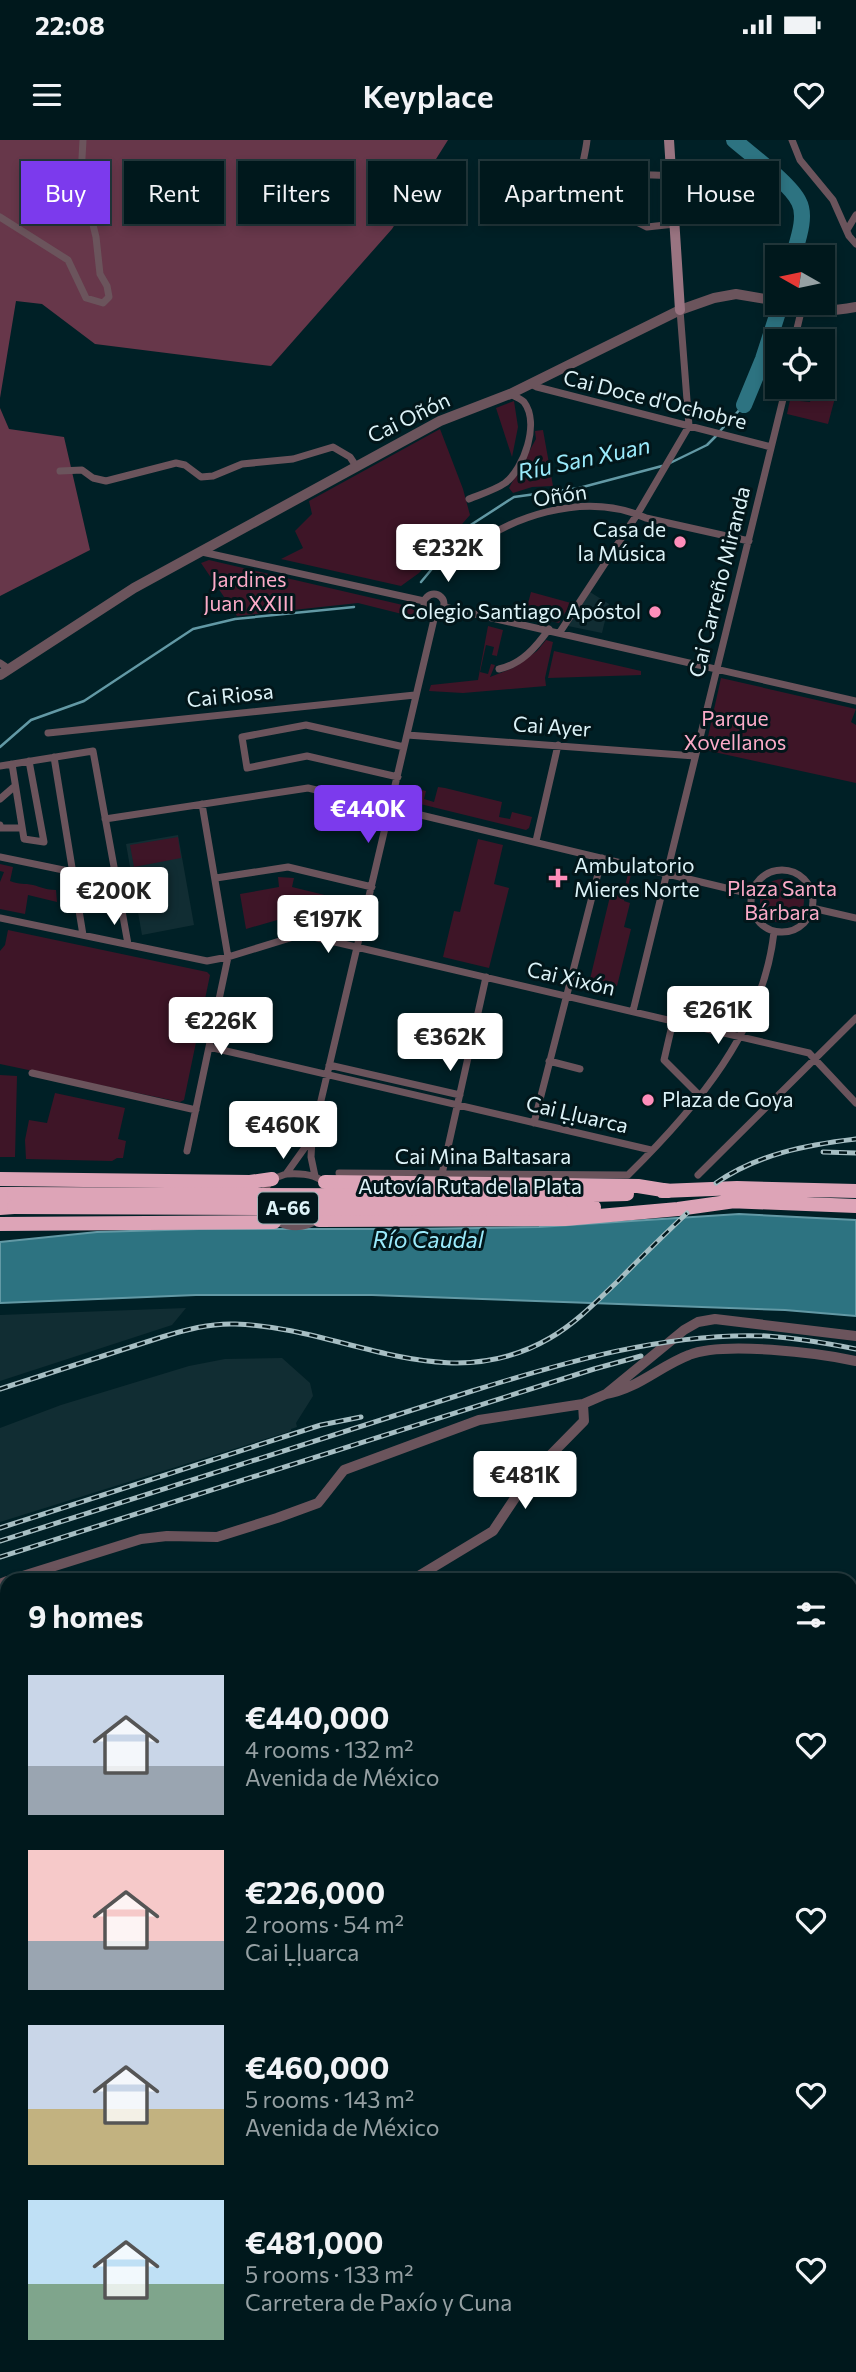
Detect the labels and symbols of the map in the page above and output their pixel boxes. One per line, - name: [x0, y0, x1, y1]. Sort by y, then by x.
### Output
- north arrow: [765, 245, 835, 315]
- street label: Cai Doce d'Ochobre: [561, 364, 750, 433]
- street label: Cai Oñón: [363, 386, 454, 447]
- water label: Ríu San Xuan: [515, 430, 653, 486]
- street label: Oñón: [531, 478, 588, 511]
- street label: Cai Carreño Miranda: [683, 483, 754, 680]
- place label: Casa de la Música: [578, 516, 666, 565]
- pin: €232K: [399, 524, 497, 584]
- marker: Casa de la Música: [672, 534, 688, 550]
- park label: Jardines Juan XXIII: [204, 566, 294, 615]
- place label: Colegio Santiago Apóstol: [401, 598, 641, 623]
- marker: Colegio Santiago Apóstol: [647, 604, 663, 620]
- street label: Cai Riosa: [185, 678, 274, 711]
- park label: Parque Xovellanos: [684, 705, 786, 754]
- street label: Cai Ayer: [512, 710, 592, 741]
- pin: €440K: [319, 786, 417, 845]
- place label: Ambulatorio Mieres Norte: [574, 852, 700, 901]
- pin: €200K: [65, 868, 163, 927]
- marker: Ambulatorio Mieres Norte: [548, 868, 568, 888]
- park label: Plaza Santa Bárbara: [727, 875, 837, 924]
- pin: €197K: [279, 896, 377, 955]
- street label: Cai Xixón: [525, 955, 618, 1000]
- pin: €261K: [669, 986, 767, 1046]
- pin: €226K: [172, 998, 270, 1057]
- pin: €362K: [401, 1014, 499, 1073]
- place label: Plaza de Goya: [662, 1086, 793, 1111]
- street label: Cai Ḷḷuarca: [524, 1090, 631, 1137]
- marker: Plaza de Goya: [640, 1092, 656, 1108]
- pin: €460K: [234, 1102, 332, 1161]
- street label: Cai Mina Baltasara: [395, 1143, 571, 1168]
- street label: Autovía Ruta de la Plata: [358, 1173, 582, 1198]
- road number: A-66: [258, 1192, 318, 1224]
- water label: Río Caudal: [372, 1225, 485, 1253]
- pin: €481K: [476, 1452, 574, 1511]

